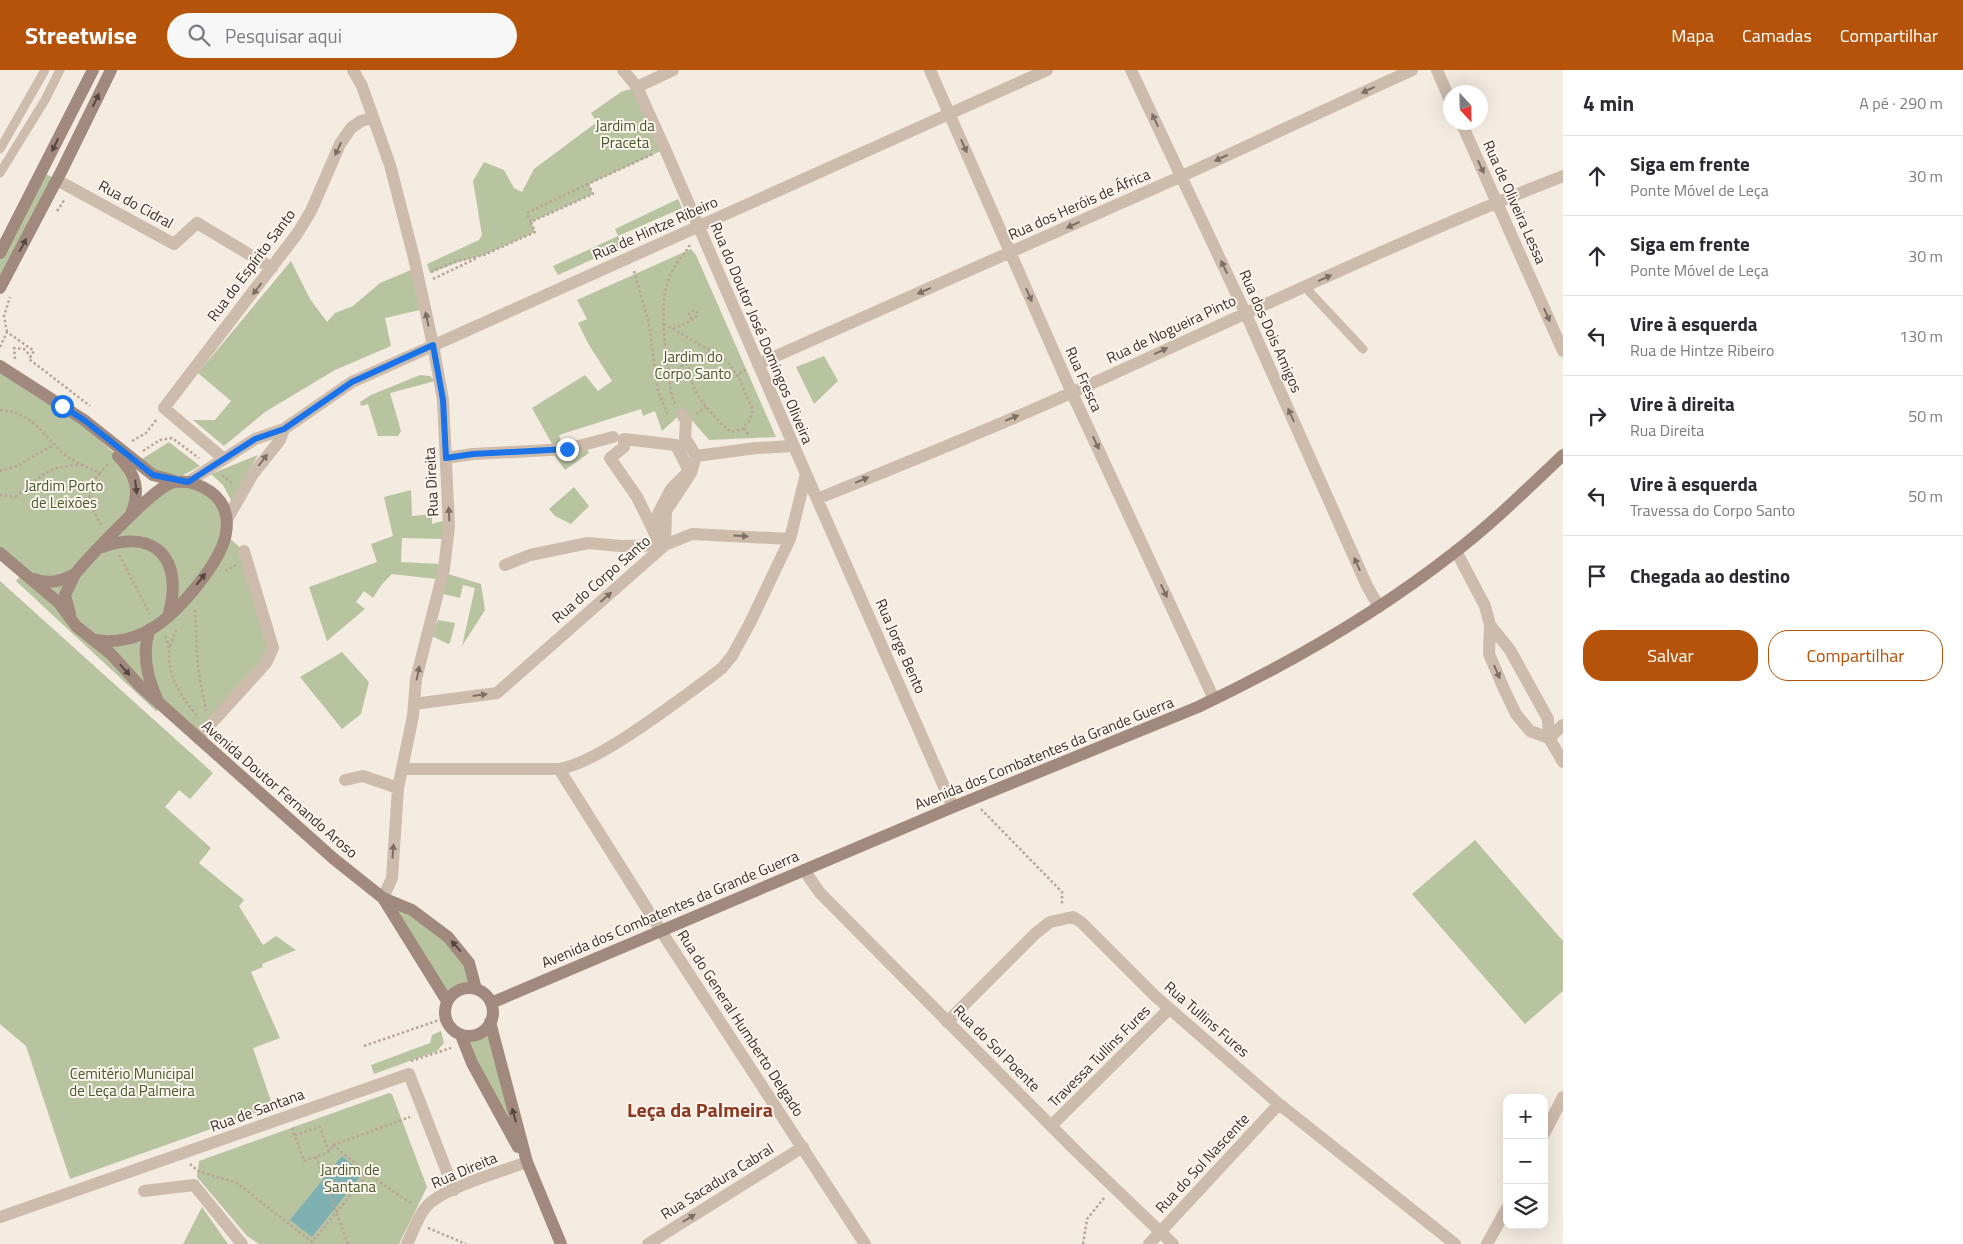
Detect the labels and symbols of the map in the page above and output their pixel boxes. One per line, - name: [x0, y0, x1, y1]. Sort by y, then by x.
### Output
- north arrow: [1443, 85, 1488, 130]
- one-way arrow: [1361, 87, 1375, 95]
- one-way arrow: [92, 93, 100, 107]
- one-way arrow: [1151, 113, 1159, 127]
- park label: Jardim da Praceta: [595, 114, 655, 154]
- street label: Rua de Oliveira Lessa: [1477, 136, 1553, 268]
- one-way arrow: [51, 138, 59, 152]
- one-way arrow: [960, 139, 968, 153]
- one-way arrow: [334, 142, 342, 156]
- one-way arrow: [1214, 155, 1228, 163]
- one-way arrow: [1478, 160, 1486, 174]
- street label: Rua dos Heróis de África: [1004, 162, 1154, 246]
- street label: Rua do Cidral: [94, 174, 178, 234]
- street label: Rua de Hintze Ribeiro: [588, 190, 722, 266]
- street label: Rua do Espírito Santo: [201, 204, 301, 326]
- street label: Rua do Doutor José Domingos Oliveira: [705, 218, 819, 448]
- one-way arrow: [1066, 222, 1080, 230]
- one-way arrow: [19, 237, 27, 252]
- one-way arrow: [1220, 260, 1228, 274]
- street label: Rua dos Dois Amigos: [1234, 266, 1308, 396]
- one-way arrow: [1318, 273, 1332, 281]
- one-way arrow: [252, 282, 262, 296]
- one-way arrow: [917, 288, 931, 296]
- one-way arrow: [1026, 288, 1034, 302]
- street label: Rua de Nogueira Pinto: [1102, 289, 1240, 369]
- one-way arrow: [1544, 308, 1552, 322]
- one-way arrow: [423, 311, 431, 326]
- street label: Rua Fresca: [1059, 343, 1109, 416]
- park label: Jardim do Corpo Santo: [654, 345, 732, 385]
- one-way arrow: [1154, 347, 1168, 355]
- route start: [51, 395, 74, 418]
- one-way arrow: [1287, 408, 1295, 422]
- one-way arrow: [1005, 413, 1019, 421]
- one-way arrow: [1091, 436, 1100, 451]
- route end: [556, 438, 579, 461]
- street label: Rua Direita: [418, 446, 444, 517]
- one-way arrow: [258, 454, 269, 467]
- park label: Jardim Porto de Leixões: [24, 474, 104, 514]
- one-way arrow: [855, 476, 869, 484]
- one-way arrow: [132, 479, 140, 495]
- one-way arrow: [444, 506, 452, 522]
- street label: Rua do Corpo Santo: [547, 530, 655, 628]
- one-way arrow: [733, 533, 749, 541]
- one-way arrow: [1353, 557, 1361, 571]
- one-way arrow: [196, 572, 206, 586]
- one-way arrow: [1160, 584, 1168, 598]
- one-way arrow: [599, 591, 611, 603]
- street label: Rua Jorge Bento: [870, 595, 932, 697]
- one-way arrow: [119, 664, 130, 677]
- one-way arrow: [414, 665, 422, 681]
- one-way arrow: [1493, 665, 1501, 679]
- street label: Avenida dos Combatentes da Grande Guerra: [911, 690, 1177, 816]
- one-way arrow: [472, 691, 488, 699]
- street label: Avenida Doutor Fernando Aroso: [197, 715, 363, 864]
- one-way arrow: [390, 843, 398, 859]
- street label: Avenida dos Combatentes da Grande Guerra: [538, 844, 803, 974]
- street label: Rua do General Humberto Delgado: [672, 925, 810, 1121]
- one-way arrow: [451, 939, 462, 952]
- street label: Rua Tullins Fures: [1159, 975, 1255, 1063]
- street label: Rua do Sol Poente: [948, 999, 1046, 1097]
- street label: Travessa Tullins Fures: [1042, 999, 1156, 1113]
- park label: Cemitério Municipal de Leça da Palmeira: [69, 1062, 195, 1102]
- street label: Rua de Santana: [207, 1082, 308, 1138]
- district label: Leça da Palmeira: [627, 1094, 773, 1125]
- one-way arrow: [510, 1107, 518, 1122]
- street label: Rua do Sol Nascente: [1149, 1108, 1255, 1218]
- street label: Rua Sacadura Cabral: [656, 1137, 778, 1225]
- street label: Rua Direita: [427, 1146, 501, 1194]
- park label: Jardim de Santana: [320, 1158, 380, 1198]
- one-way arrow: [682, 1213, 696, 1223]

